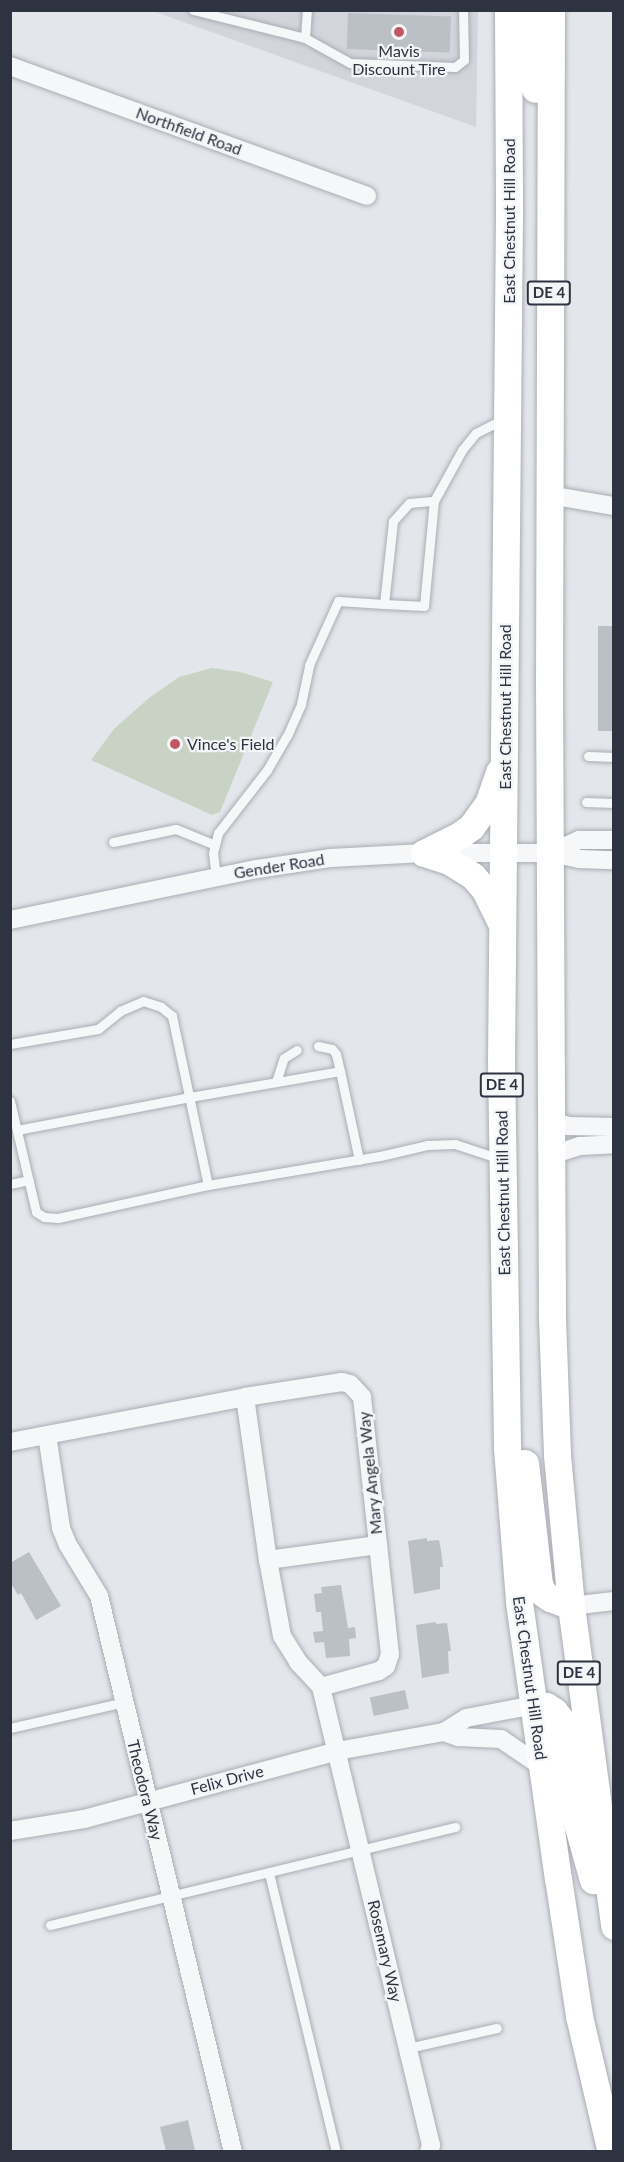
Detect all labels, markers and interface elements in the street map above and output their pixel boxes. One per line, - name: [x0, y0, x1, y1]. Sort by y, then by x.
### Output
- marker: Mavis Discount Tire: [392, 25, 406, 39]
- place label: Mavis Discount Tire: [352, 41, 446, 79]
- street label: Northfield Road: [133, 103, 245, 159]
- street label: East Chestnut Hill Road: [499, 138, 519, 304]
- road number: DE 4: [526, 281, 572, 305]
- street label: East Chestnut Hill Road: [495, 624, 515, 790]
- place label: Vince's Field: [187, 734, 274, 754]
- marker: Vince's Field: [168, 737, 182, 751]
- street label: Gender Road: [232, 849, 326, 883]
- road number: DE 4: [480, 1073, 524, 1097]
- street label: East Chestnut Hill Road: [492, 1110, 514, 1276]
- street label: Mary Angela Way: [354, 1410, 386, 1536]
- street label: East Chestnut Hill Road: [509, 1595, 551, 1761]
- road number: DE 4: [556, 1661, 602, 1685]
- street label: Theodora Way: [123, 1738, 167, 1842]
- street label: Felix Drive: [188, 1761, 266, 1799]
- street label: Rosemary Way: [364, 1898, 406, 2004]

